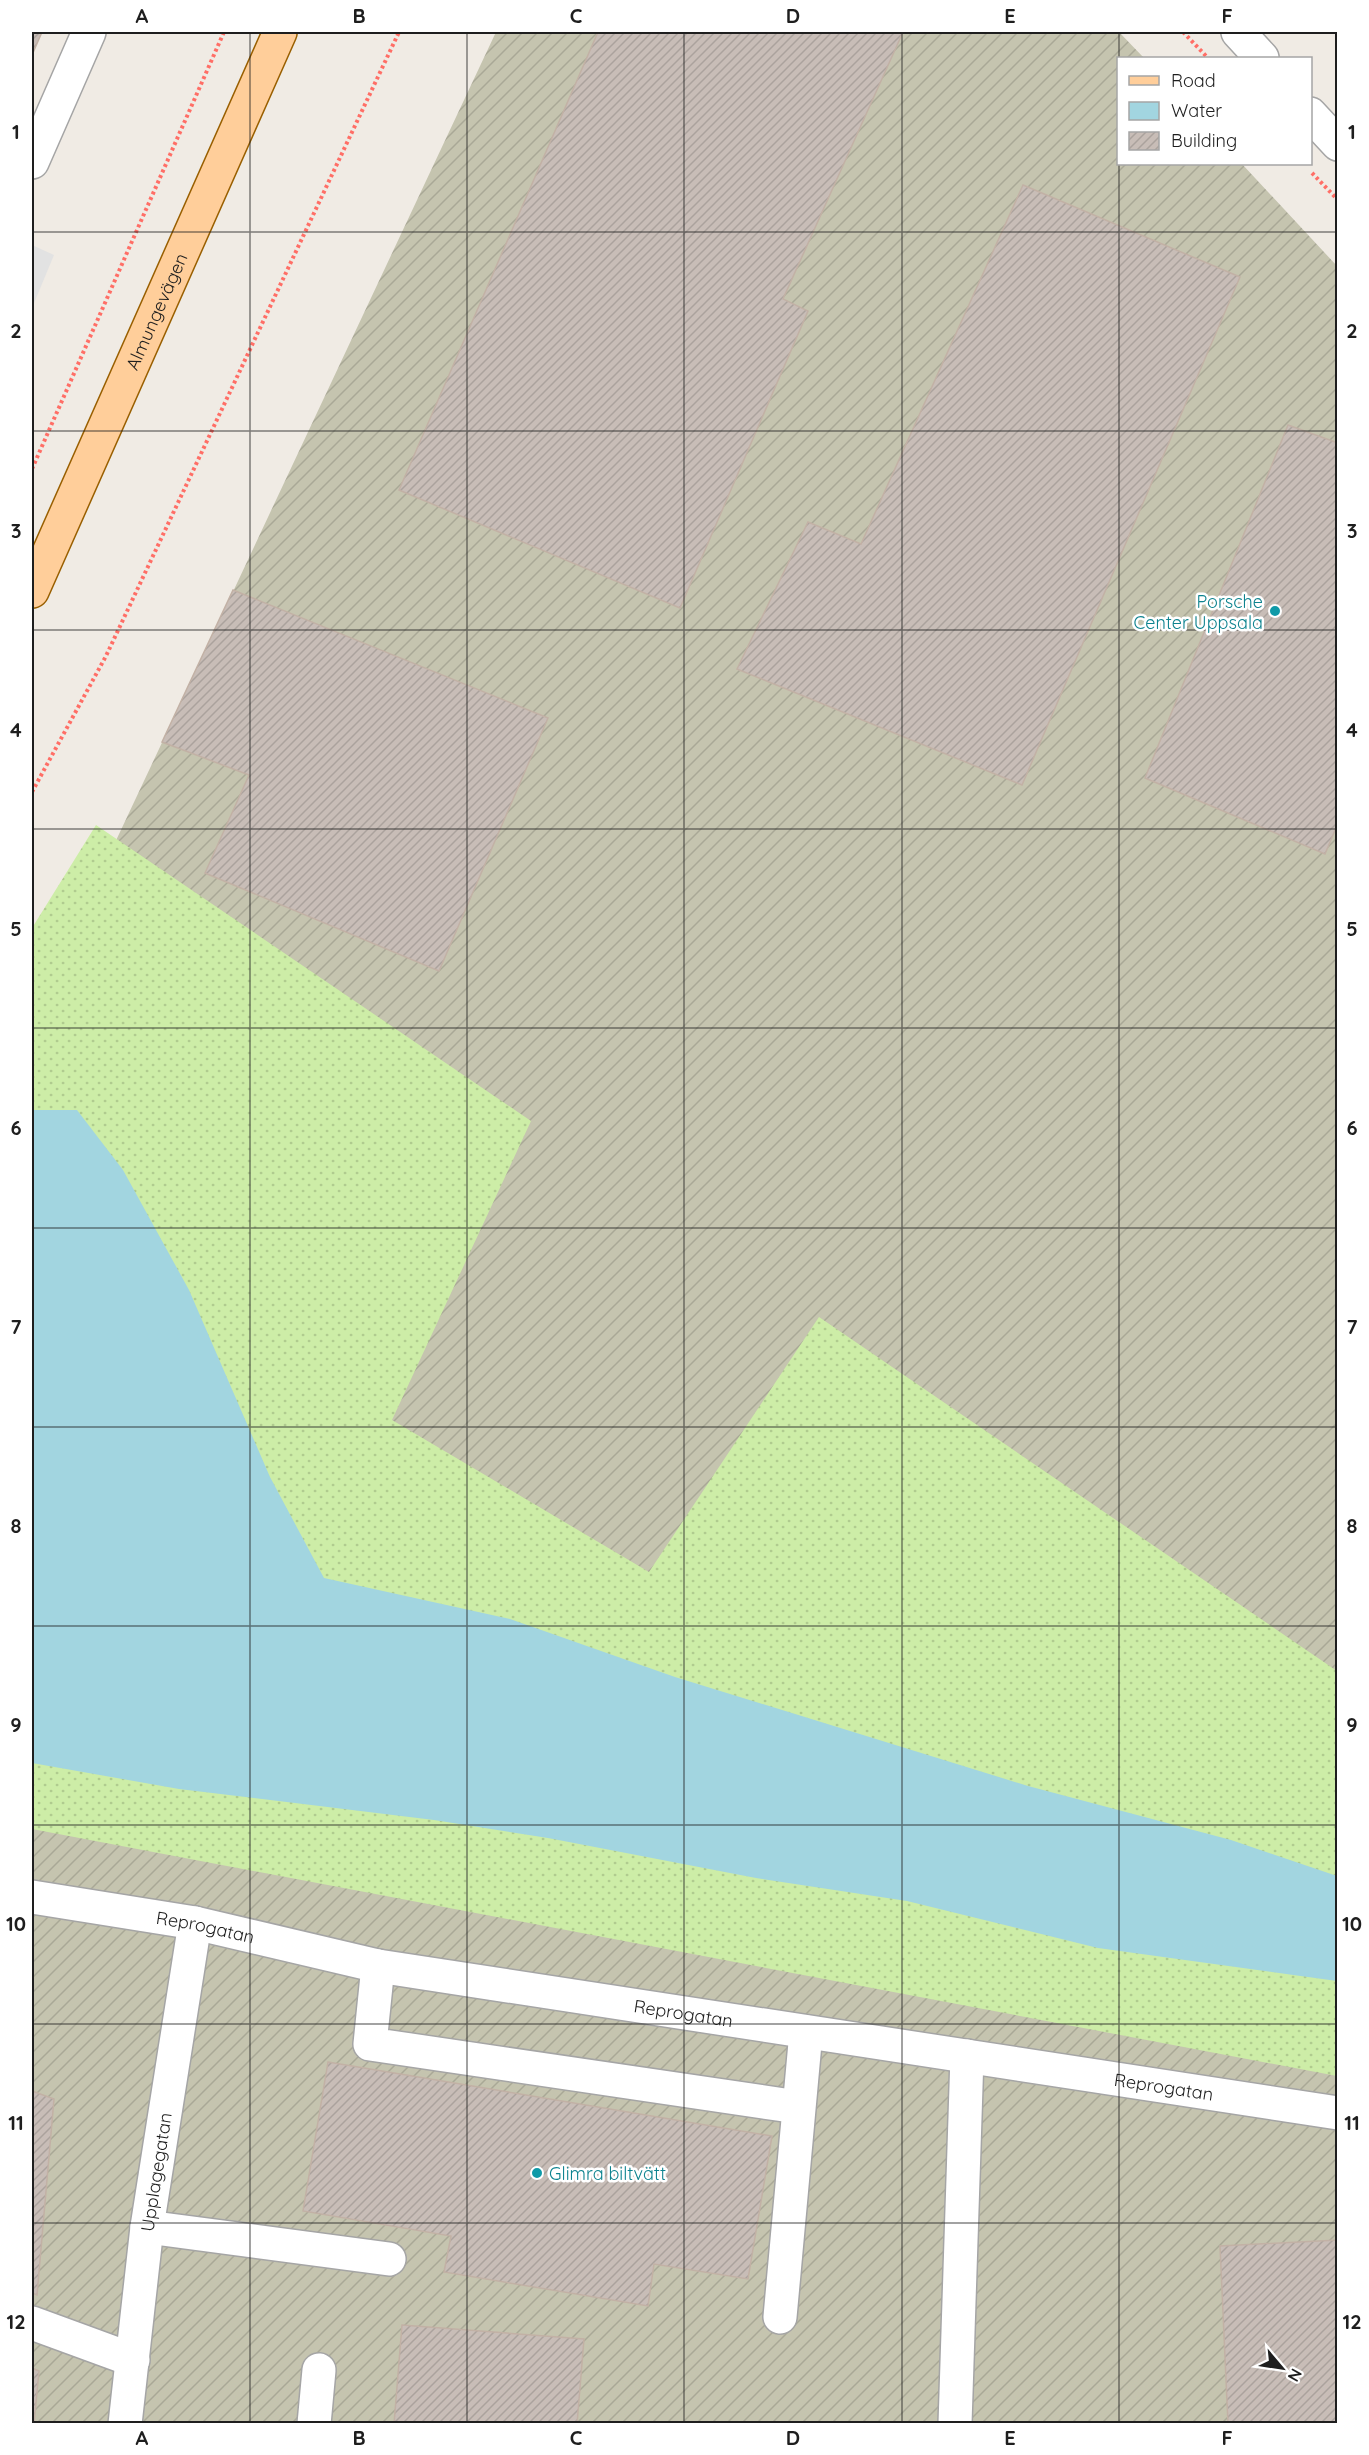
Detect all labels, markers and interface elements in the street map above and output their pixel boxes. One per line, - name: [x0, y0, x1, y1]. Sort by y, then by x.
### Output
- text: A: [136, 3, 149, 28]
- text: B: [352, 3, 366, 28]
- text: C: [570, 3, 583, 28]
- text: D: [786, 3, 800, 28]
- text: E: [1004, 3, 1016, 28]
- text: F: [1221, 3, 1233, 28]
- legend: [1117, 57, 1312, 165]
- text: Road: [1171, 69, 1216, 92]
- text: Water: [1171, 99, 1222, 122]
- text: 1: [12, 119, 20, 144]
- text: 1: [1348, 119, 1356, 144]
- text: Building: [1171, 129, 1237, 152]
- street label: Almungevägen: [120, 249, 192, 373]
- text: 2: [10, 318, 22, 343]
- text: 2: [1346, 318, 1358, 343]
- text: 3: [11, 518, 21, 543]
- text: 3: [1347, 518, 1357, 543]
- place label: Porsche Center Uppsala: [1133, 590, 1263, 634]
- marker: Porsche Center Uppsala: [1268, 604, 1282, 618]
- text: 4: [10, 717, 22, 742]
- text: 4: [1346, 717, 1358, 742]
- text: 5: [10, 916, 22, 941]
- text: 5: [1346, 916, 1358, 941]
- text: 6: [10, 1115, 22, 1140]
- text: 6: [1346, 1115, 1358, 1140]
- text: 7: [11, 1314, 22, 1339]
- text: 7: [1347, 1314, 1358, 1339]
- text: 8: [11, 1513, 22, 1538]
- text: 8: [1347, 1513, 1358, 1538]
- text: 9: [10, 1712, 22, 1737]
- text: 9: [1346, 1712, 1358, 1737]
- street label: Reprogatan: [155, 1905, 257, 1948]
- text: 10: [6, 1911, 26, 1936]
- text: 10: [1342, 1911, 1362, 1936]
- street label: Reprogatan: [632, 1994, 735, 2032]
- street label: Reprogatan: [1113, 2067, 1215, 2105]
- text: 11: [8, 2110, 24, 2135]
- text: 11: [1344, 2110, 1360, 2135]
- street label: Upplagegatan: [135, 2111, 176, 2233]
- place label: Glimra biltvätt: [549, 2162, 666, 2185]
- marker: Glimra biltvätt: [530, 2166, 544, 2180]
- text: 12: [6, 2309, 26, 2334]
- text: 12: [1342, 2309, 1362, 2334]
- north arrow: [1252, 2338, 1312, 2398]
- text: N: [1284, 2365, 1307, 2385]
- text: A: [136, 2425, 149, 2450]
- text: B: [352, 2425, 366, 2450]
- text: C: [570, 2425, 583, 2450]
- text: D: [786, 2425, 800, 2450]
- text: E: [1004, 2425, 1016, 2450]
- text: F: [1221, 2425, 1233, 2450]

